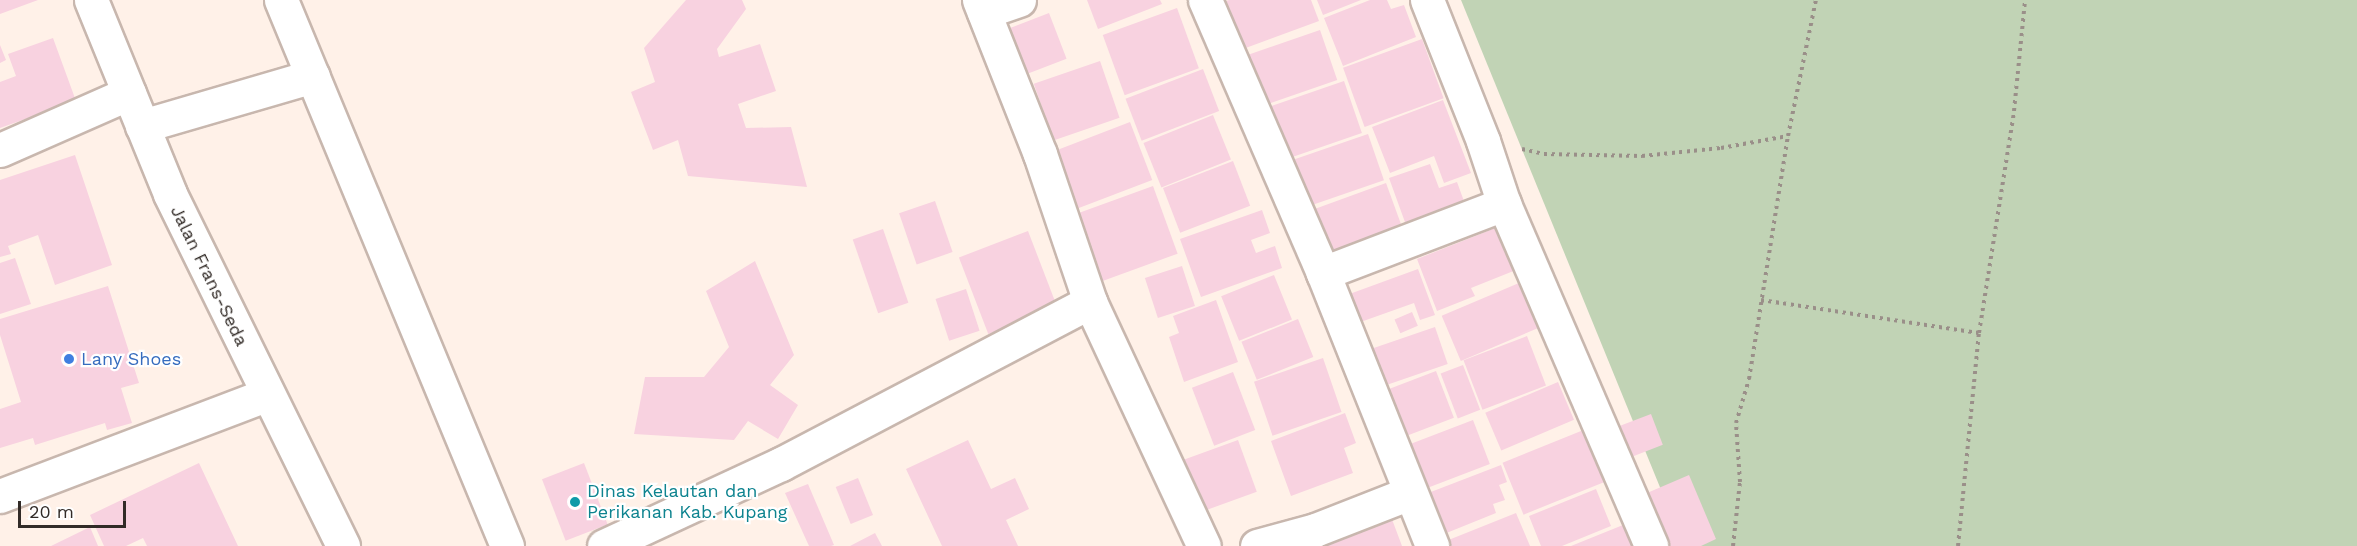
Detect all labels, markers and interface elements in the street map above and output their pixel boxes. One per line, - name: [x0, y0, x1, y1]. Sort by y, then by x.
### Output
- street label: Jalan Frans-Seda: [166, 202, 252, 350]
- place label: Lany Shoes: [81, 348, 182, 370]
- marker: Lany Shoes: [62, 352, 76, 366]
- place label: Dinas Kelautan dan Perikanan Kab. Kupang: [587, 481, 787, 524]
- scale bar: [21, 489, 129, 527]
- marker: Dinas Kelautan dan Perikanan Kab. Kupang: [568, 495, 582, 509]
- text: 20 m: [29, 501, 74, 522]

